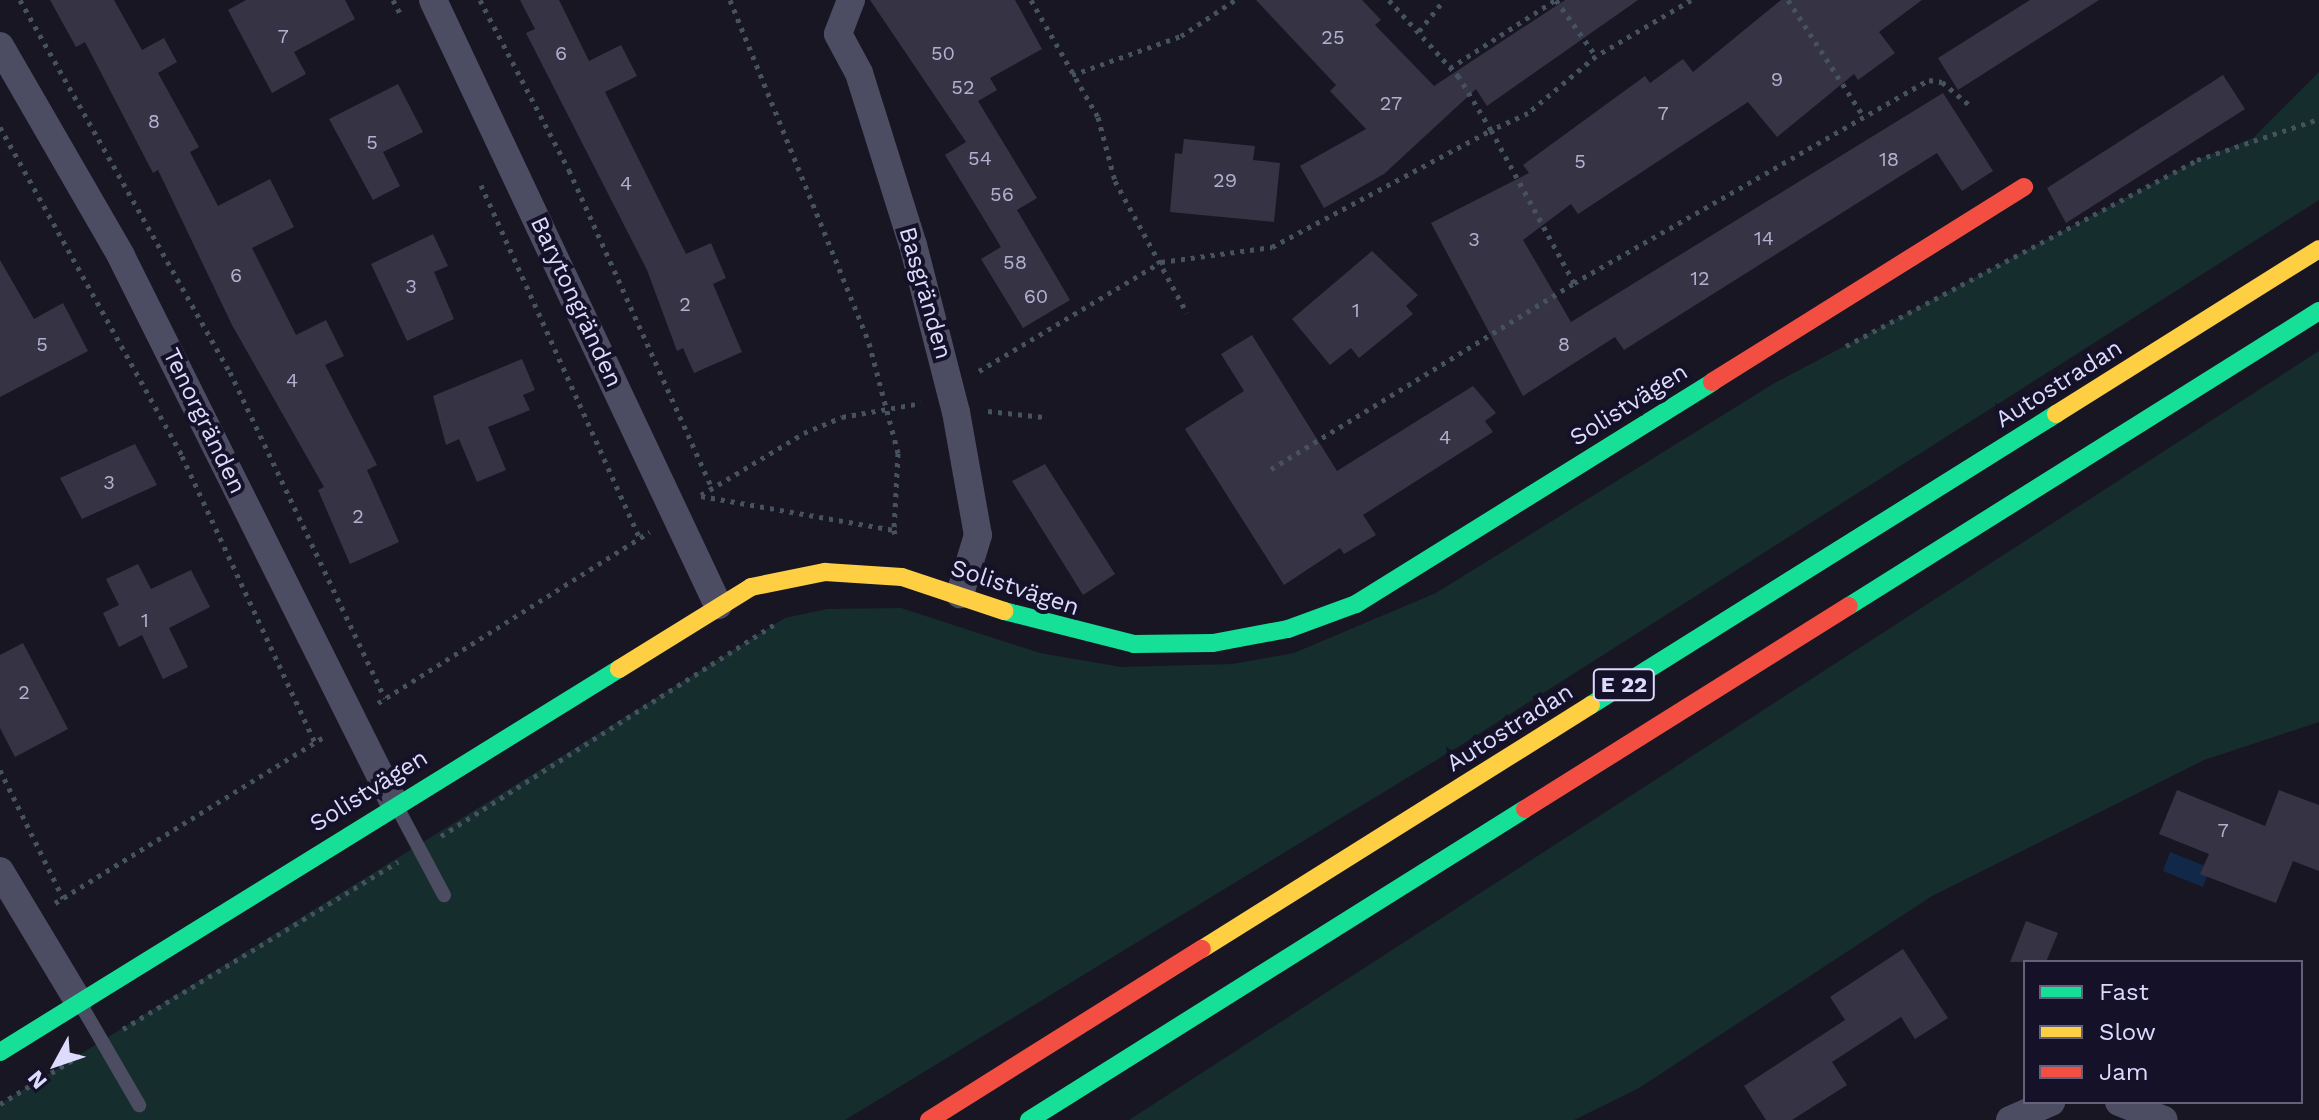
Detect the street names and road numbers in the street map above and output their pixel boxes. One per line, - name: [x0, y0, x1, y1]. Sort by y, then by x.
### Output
- street label: Barytongränden: [524, 212, 628, 392]
- street label: Basgränden: [892, 224, 958, 362]
- street label: Autostradan: [1990, 334, 2128, 434]
- street label: Tenorgränden: [156, 343, 252, 499]
- street label: Solistvägen: [1565, 357, 1693, 453]
- street label: Solistvägen: [947, 554, 1083, 622]
- road number: E 22: [1592, 667, 1656, 703]
- street label: Autostradan: [1441, 678, 1579, 778]
- street label: Solistvägen: [305, 743, 433, 839]

